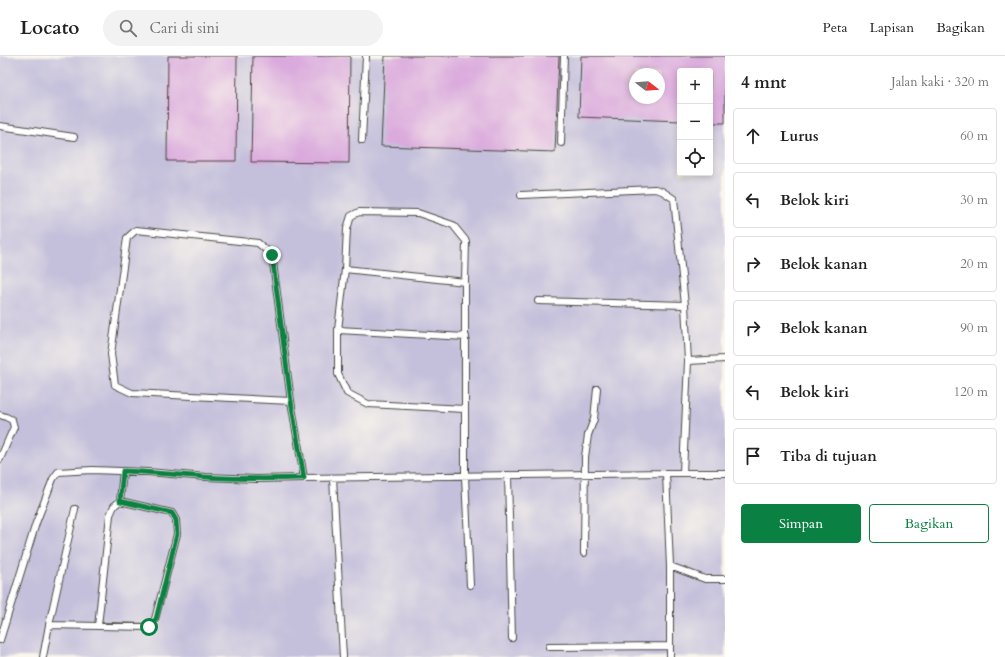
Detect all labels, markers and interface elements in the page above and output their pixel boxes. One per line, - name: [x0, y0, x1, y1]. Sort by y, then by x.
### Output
- search box: [103, 10, 383, 46]
- text: Locato: [20, 15, 79, 41]
- icon: search: [117, 17, 139, 39]
- text: Cari di sini: [149, 18, 219, 38]
- text: Peta: [822, 18, 848, 37]
- text: Lapisan: [870, 18, 914, 37]
- text: Bagikan: [936, 18, 985, 37]
- north arrow: [629, 68, 665, 104]
- map controls: [677, 68, 713, 176]
- button: +: [677, 68, 713, 104]
- text: 4 mnt: [741, 71, 786, 94]
- text: Jalan kaki · 320 m: [891, 73, 989, 91]
- button: −: [677, 104, 713, 140]
- icon: ahead: [742, 125, 764, 147]
- text: Lurus: [780, 126, 819, 146]
- text: 60 m: [960, 127, 988, 145]
- button: locate: [677, 140, 713, 176]
- icon: left: [742, 189, 764, 211]
- text: Belok kiri: [780, 190, 849, 210]
- text: 30 m: [960, 191, 988, 209]
- route end: [263, 246, 281, 264]
- icon: right: [742, 253, 764, 275]
- text: Belok kanan: [780, 254, 868, 274]
- text: 20 m: [960, 255, 988, 273]
- icon: right: [742, 317, 764, 339]
- text: Belok kanan: [780, 318, 868, 338]
- text: 90 m: [960, 319, 988, 337]
- icon: left: [742, 381, 764, 403]
- text: Belok kiri: [780, 382, 849, 402]
- text: 120 m: [954, 383, 988, 401]
- icon: arrive: [742, 445, 764, 467]
- text: Tiba di tujuan: [780, 446, 877, 466]
- button: Simpan: [741, 504, 861, 543]
- button: Bagikan: [869, 504, 989, 543]
- route start: [140, 618, 158, 636]

